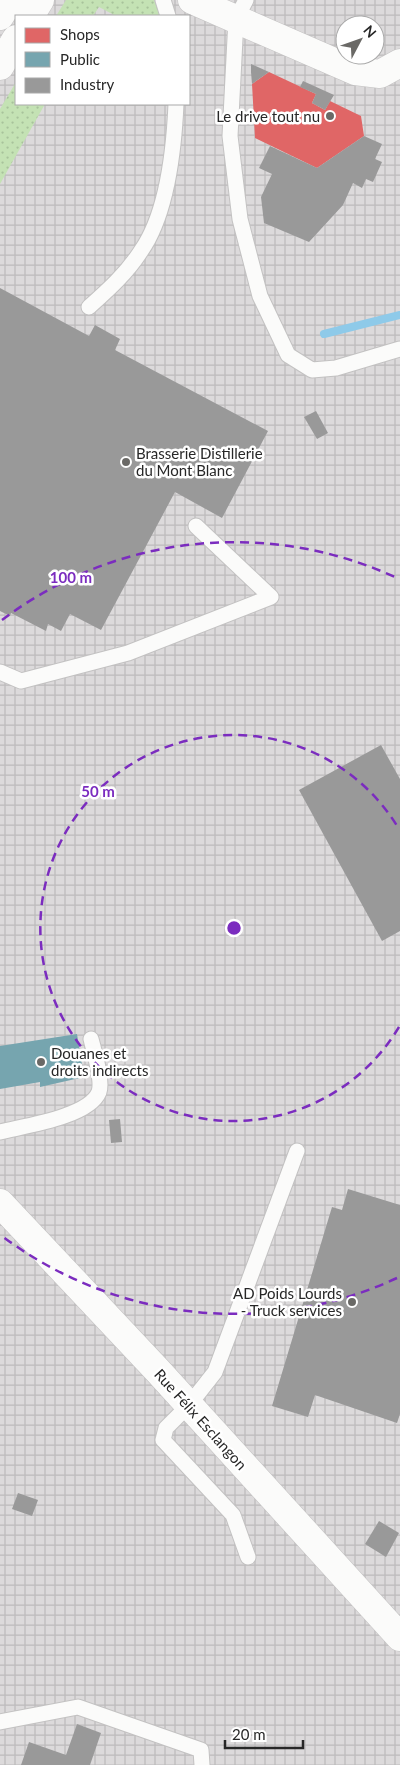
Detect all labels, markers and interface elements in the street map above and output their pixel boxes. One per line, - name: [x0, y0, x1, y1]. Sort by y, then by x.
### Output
- legend: [15, 15, 190, 105]
- north arrow: [335, 15, 385, 65]
- text: N: [360, 21, 380, 41]
- text: Shops: [60, 25, 100, 43]
- text: Public: [60, 50, 100, 68]
- text: Industry: [60, 75, 115, 93]
- place label: Le drive tout nu: [216, 107, 320, 125]
- marker: Le drive tout nu: [324, 110, 336, 122]
- place label: Brasserie Distillerie du Mont Blanc: [136, 444, 263, 479]
- marker: Brasserie Distillerie du Mont Blanc: [120, 456, 132, 468]
- text: 100 m: [50, 568, 92, 586]
- text: 50 m: [81, 782, 115, 800]
- centre of rings: [225, 919, 243, 937]
- place label: Douanes et droits indirects: [51, 1044, 148, 1079]
- marker: Douanes et droits indirects: [35, 1056, 47, 1068]
- place label: AD Poids Lourds - Truck services: [233, 1284, 342, 1319]
- marker: AD Poids Lourds - Truck services: [346, 1296, 358, 1308]
- street label: Rue Félix Esclangon: [151, 1365, 251, 1473]
- scale bar: [225, 1718, 302, 1750]
- text: 20 m: [232, 1725, 266, 1743]

